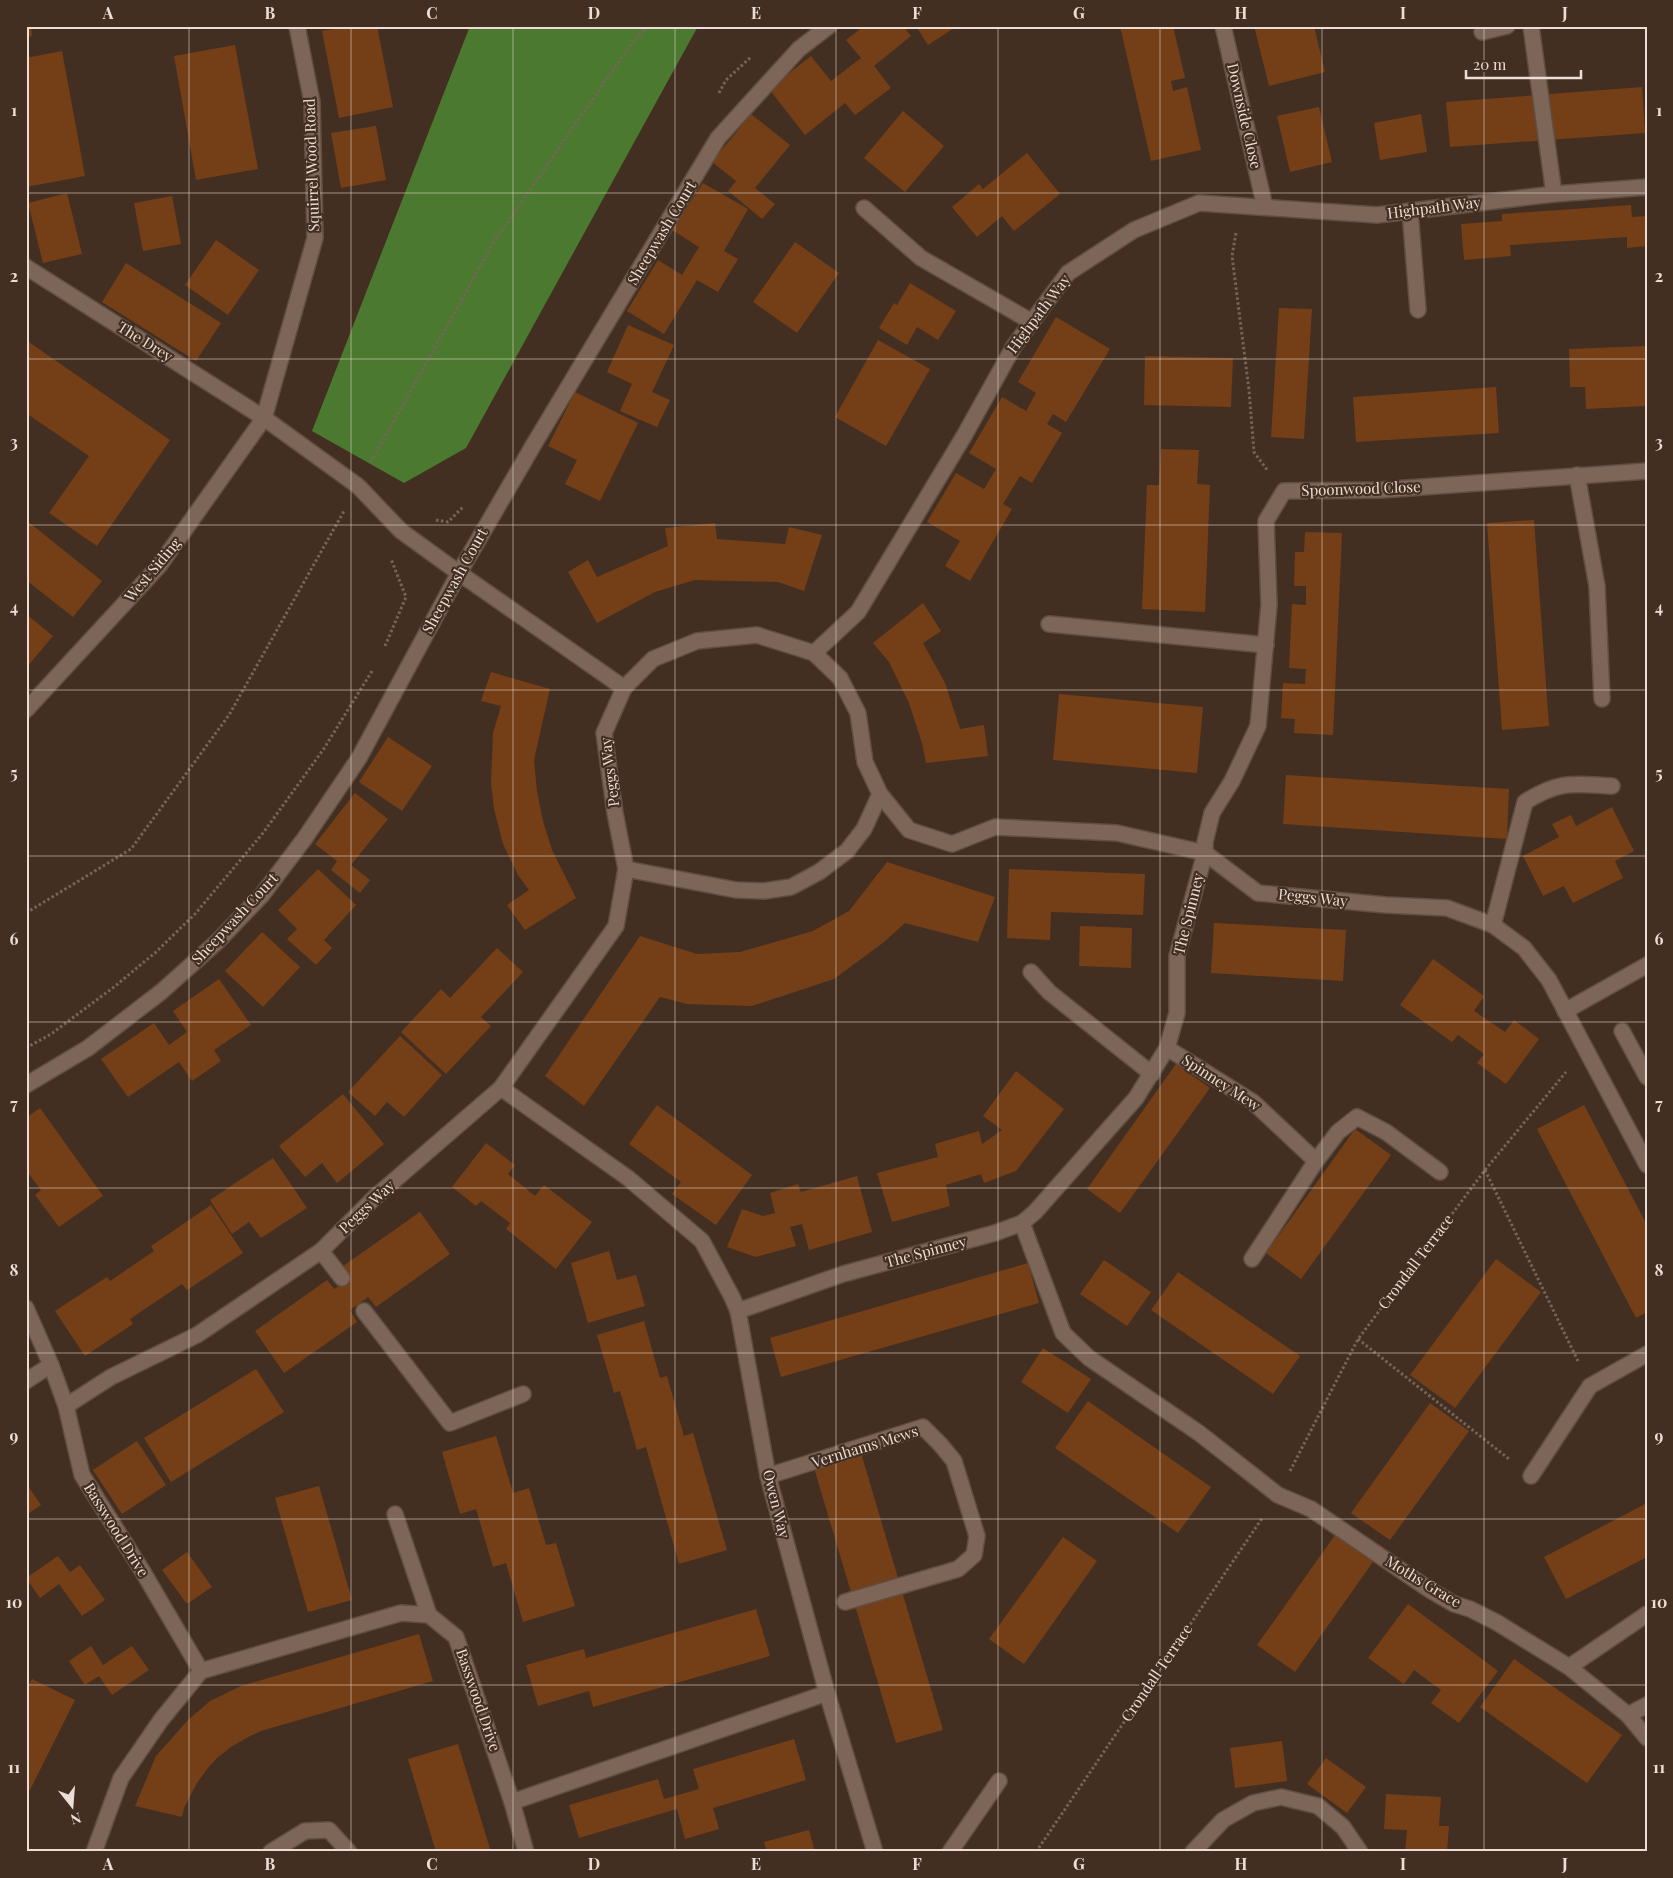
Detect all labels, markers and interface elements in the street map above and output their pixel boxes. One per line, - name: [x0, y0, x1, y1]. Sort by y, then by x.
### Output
- text: A: [102, 2, 114, 23]
- text: B: [265, 2, 276, 23]
- text: C: [426, 2, 438, 23]
- text: D: [588, 2, 600, 23]
- text: E: [751, 2, 761, 23]
- text: F: [912, 2, 922, 23]
- text: G: [1073, 2, 1085, 23]
- text: H: [1235, 2, 1248, 23]
- text: I: [1400, 2, 1406, 23]
- text: J: [1561, 2, 1568, 23]
- scale bar: [1466, 48, 1580, 80]
- text: 20 m: [1473, 54, 1507, 74]
- street label: Downside Close: [1223, 61, 1267, 170]
- street label: Squirrel Wood Road: [299, 98, 323, 232]
- text: 1: [11, 99, 17, 120]
- text: 1: [1656, 99, 1662, 120]
- street label: Sheepwash Court: [622, 176, 700, 288]
- street label: Highpath Way: [1386, 191, 1482, 223]
- text: 2: [10, 265, 18, 286]
- text: 2: [1655, 265, 1663, 286]
- street label: Highpath Way: [1002, 270, 1075, 357]
- street label: The Drey: [114, 316, 177, 366]
- text: 3: [10, 431, 18, 452]
- text: 3: [1655, 431, 1663, 452]
- street label: Spoonwood Close: [1301, 476, 1421, 500]
- street label: Sheepwash Court: [417, 523, 492, 637]
- street label: West Siding: [119, 533, 185, 606]
- text: 4: [10, 596, 18, 617]
- text: 4: [1655, 596, 1663, 617]
- street label: Peggs Way: [595, 736, 623, 808]
- text: 5: [10, 762, 18, 783]
- text: 5: [1655, 762, 1663, 783]
- street label: Sheepwash Court: [187, 868, 282, 968]
- street label: The Spinney: [1168, 870, 1208, 957]
- street label: Peggs Way: [1277, 883, 1349, 911]
- text: 6: [10, 928, 19, 949]
- text: 6: [1655, 928, 1664, 949]
- street label: Spinney Mew: [1179, 1049, 1265, 1115]
- text: 7: [10, 1093, 18, 1114]
- text: 7: [1655, 1093, 1663, 1114]
- street label: Peggs Way: [334, 1175, 399, 1237]
- street label: Crondall Terrace: [1373, 1210, 1457, 1313]
- street label: The Spinney: [883, 1230, 969, 1271]
- text: 8: [10, 1259, 19, 1280]
- text: 8: [1655, 1259, 1664, 1280]
- street label: Vernhams Mews: [808, 1420, 920, 1472]
- text: 9: [10, 1425, 19, 1446]
- text: 9: [1655, 1425, 1664, 1446]
- street label: Owen Way: [759, 1467, 795, 1541]
- street label: Basswood Drive: [80, 1479, 154, 1580]
- street label: Moths Grace: [1382, 1551, 1465, 1612]
- text: 10: [6, 1591, 22, 1612]
- text: 10: [1651, 1591, 1667, 1612]
- street label: Crondall Terrace: [1116, 1620, 1196, 1725]
- street label: Basswood Drive: [452, 1646, 506, 1754]
- text: 11: [8, 1756, 20, 1777]
- text: 11: [1653, 1756, 1665, 1777]
- north arrow: [48, 1780, 98, 1830]
- text: N: [68, 1808, 84, 1829]
- text: A: [102, 1853, 114, 1874]
- text: B: [265, 1853, 276, 1874]
- text: C: [426, 1853, 438, 1874]
- text: D: [588, 1853, 600, 1874]
- text: E: [751, 1853, 761, 1874]
- text: F: [912, 1853, 922, 1874]
- text: G: [1073, 1853, 1085, 1874]
- text: H: [1235, 1853, 1248, 1874]
- text: I: [1400, 1853, 1406, 1874]
- text: J: [1561, 1853, 1568, 1874]

